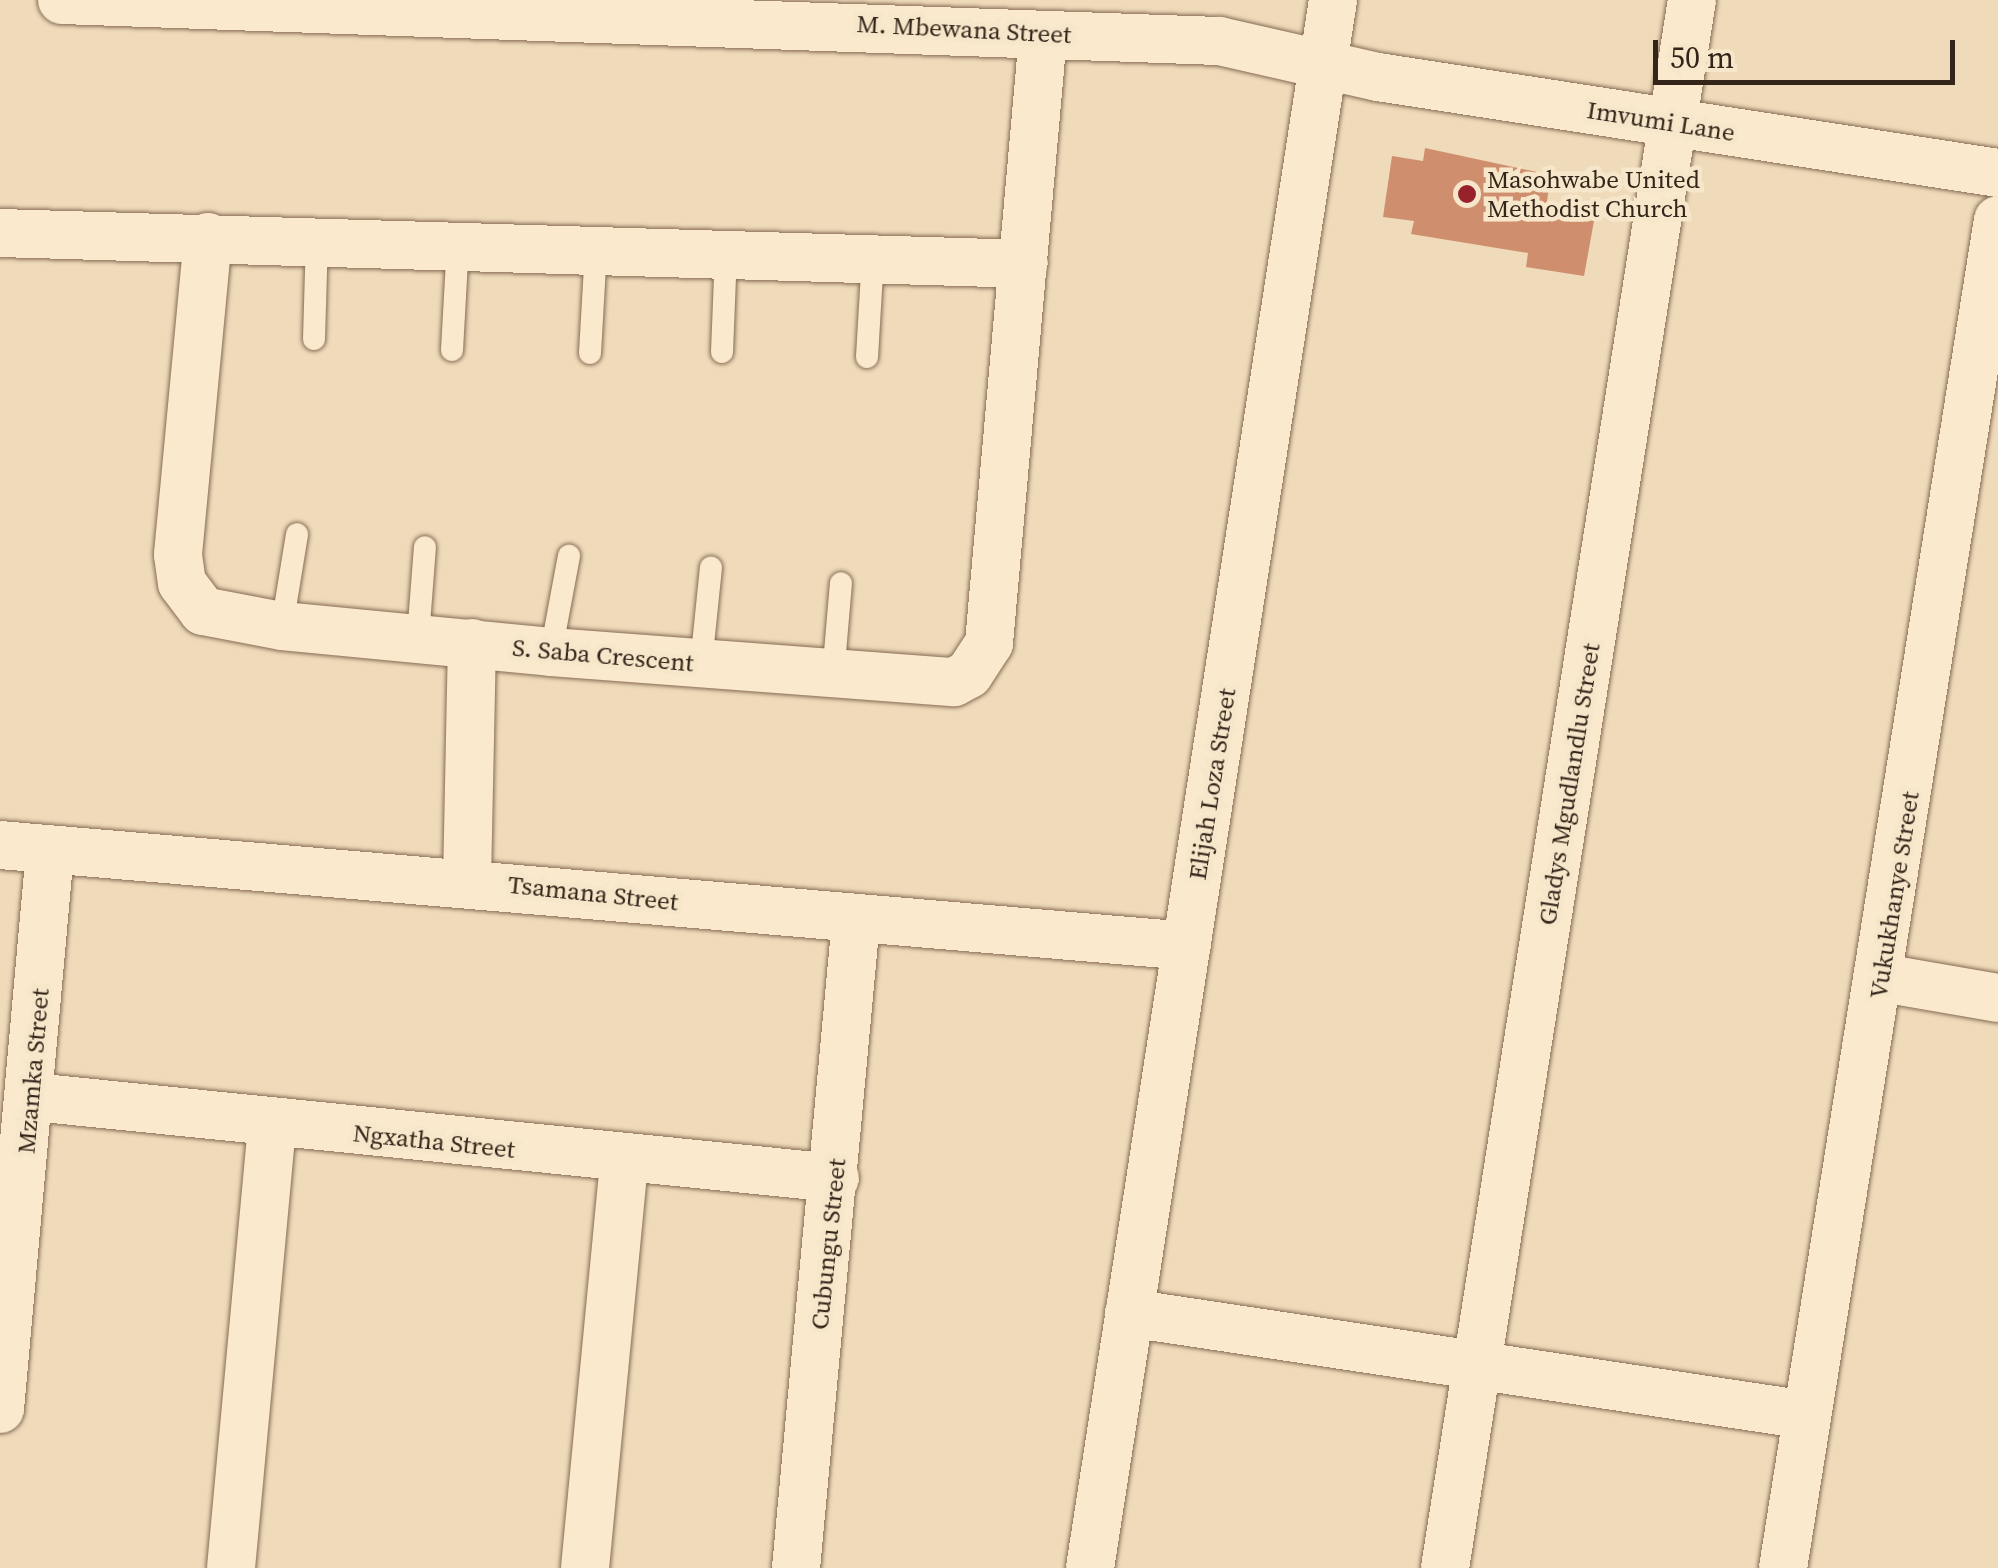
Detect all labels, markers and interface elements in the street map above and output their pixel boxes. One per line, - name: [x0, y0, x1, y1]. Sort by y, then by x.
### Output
- street label: M. Mbewana Street: [856, 8, 1072, 50]
- scale bar: [1658, 20, 1960, 82]
- text: 50 m: [1670, 37, 1734, 78]
- street label: Imvumi Lane: [1585, 94, 1737, 148]
- place label: Masohwabe United Methodist Church: [1487, 165, 1700, 224]
- marker: Masohwabe United Methodist Church: [1456, 183, 1478, 205]
- street label: S. Saba Crescent: [511, 632, 695, 678]
- street label: Gladys Mgudlandlu Street: [1532, 641, 1606, 927]
- street label: Elijah Loza Street: [1182, 686, 1242, 882]
- street label: Vukukhanye Street: [1863, 789, 1925, 1001]
- street label: Tsamana Street: [507, 869, 679, 917]
- street label: Mzamka Street: [11, 987, 55, 1155]
- street label: Ngxatha Street: [352, 1118, 516, 1164]
- street label: Cubungu Street: [804, 1157, 852, 1331]

